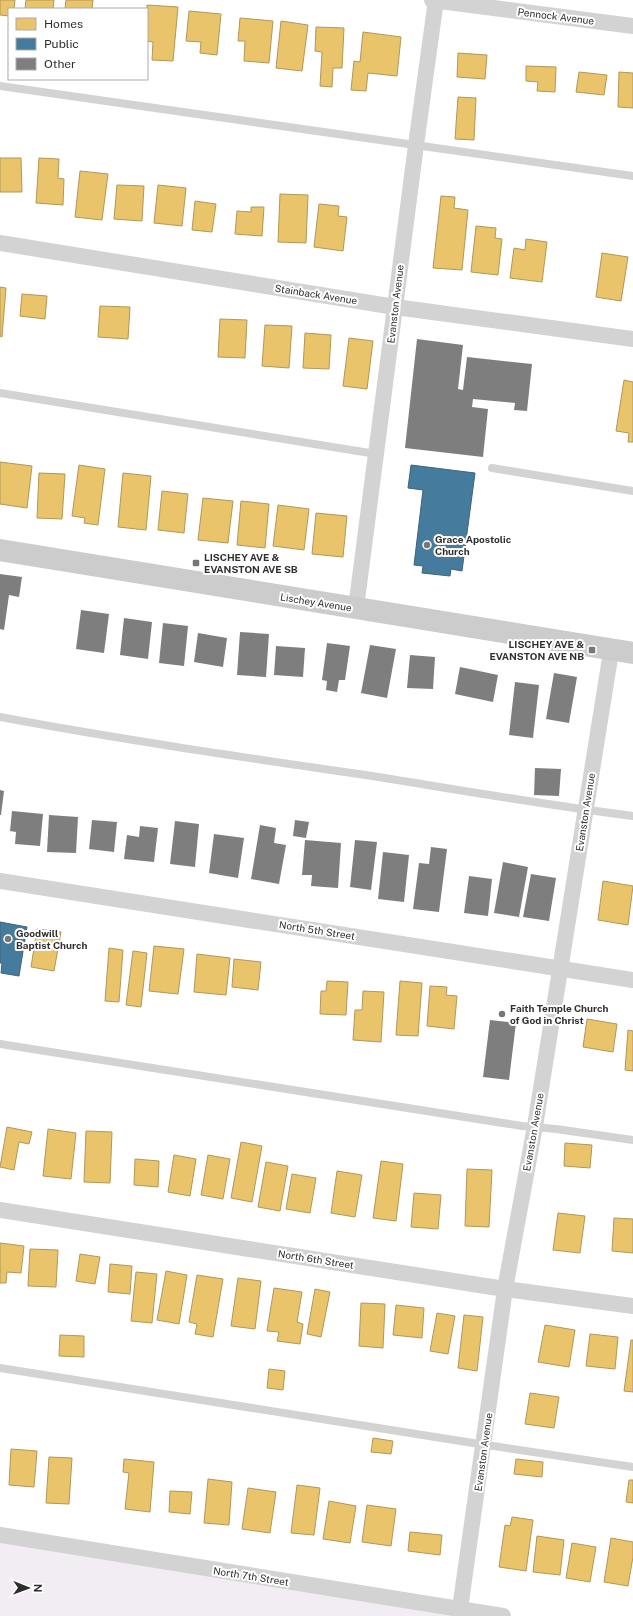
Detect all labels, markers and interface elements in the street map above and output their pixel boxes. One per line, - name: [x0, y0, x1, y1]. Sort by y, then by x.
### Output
- street label: Pennock Avenue: [517, 5, 595, 27]
- legend: [8, 8, 148, 80]
- text: Homes: [44, 17, 83, 31]
- text: Public: [44, 37, 79, 51]
- text: Other: [44, 57, 76, 71]
- street label: Evanston Avenue: [384, 264, 406, 344]
- street label: Stainback Avenue: [274, 282, 358, 307]
- place label: Grace Apostolic Church: [435, 533, 512, 557]
- marker: Grace Apostolic Church: [422, 540, 432, 550]
- place label: LISCHEY AVE & EVANSTON AVE SB: [204, 551, 298, 575]
- marker: LISCHEY AVE & EVANSTON AVE SB: [191, 558, 201, 568]
- street label: Lischey Avenue: [279, 590, 353, 614]
- place label: LISCHEY AVE & EVANSTON AVE NB: [489, 638, 584, 662]
- marker: LISCHEY AVE & EVANSTON AVE NB: [587, 645, 597, 655]
- street label: Evanston Avenue: [573, 772, 597, 852]
- street label: North 5th Street: [278, 918, 356, 942]
- place label: Goodwill Baptist Church: [16, 927, 88, 951]
- marker: Goodwill Baptist Church: [3, 934, 13, 944]
- place label: Faith Temple Church of God in Christ: [510, 1002, 609, 1026]
- marker: Faith Temple Church of God in Christ: [497, 1009, 507, 1019]
- street label: Evanston Avenue: [520, 1092, 546, 1172]
- street label: North 6th Street: [277, 1247, 355, 1271]
- street label: Evanston Avenue: [472, 1412, 494, 1492]
- street label: North 7th Street: [212, 1564, 290, 1588]
- north arrow: [8, 1568, 48, 1608]
- text: N: [32, 1584, 44, 1593]

